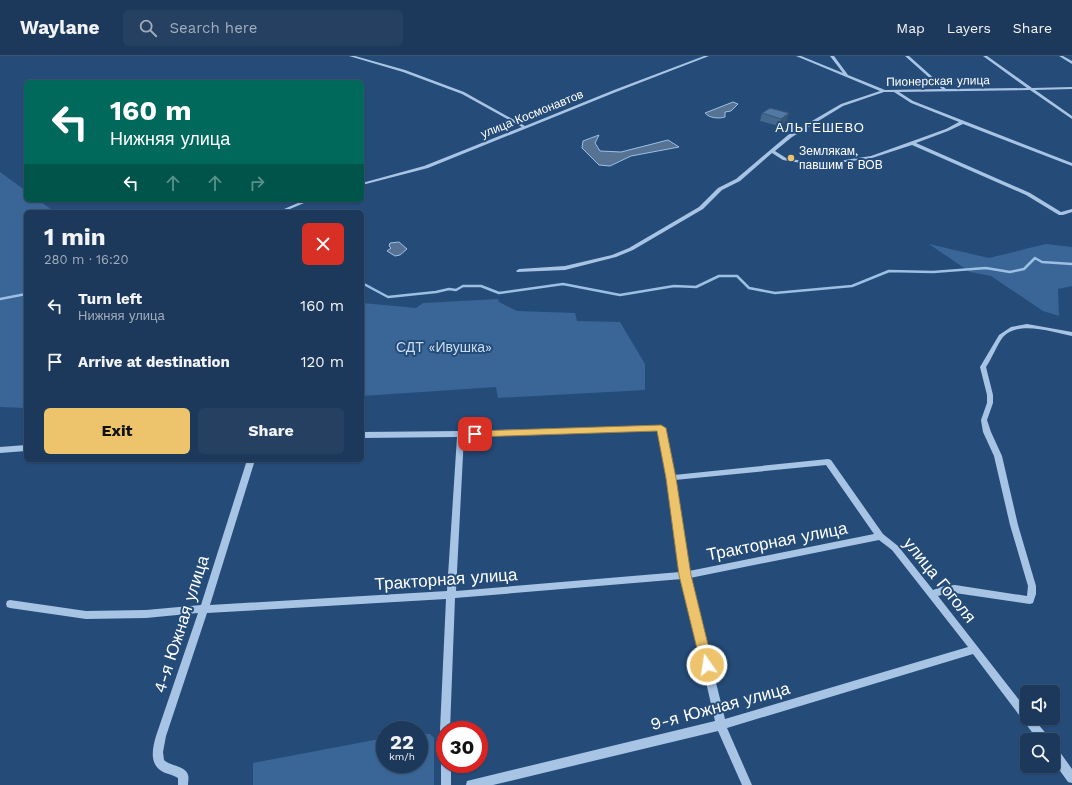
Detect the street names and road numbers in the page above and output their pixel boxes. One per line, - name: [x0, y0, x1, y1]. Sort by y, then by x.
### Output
- street label: Пионерская улица: [886, 73, 990, 89]
- street label: улица Космонавтов: [479, 87, 585, 141]
- street label: Тракторная улица: [705, 517, 850, 564]
- street label: улица Гоголя: [899, 533, 981, 627]
- street label: 4-я Южная улица: [149, 552, 213, 695]
- street label: Тракторная улица: [374, 564, 519, 594]
- street label: 9-я Южная улица: [648, 678, 792, 734]

